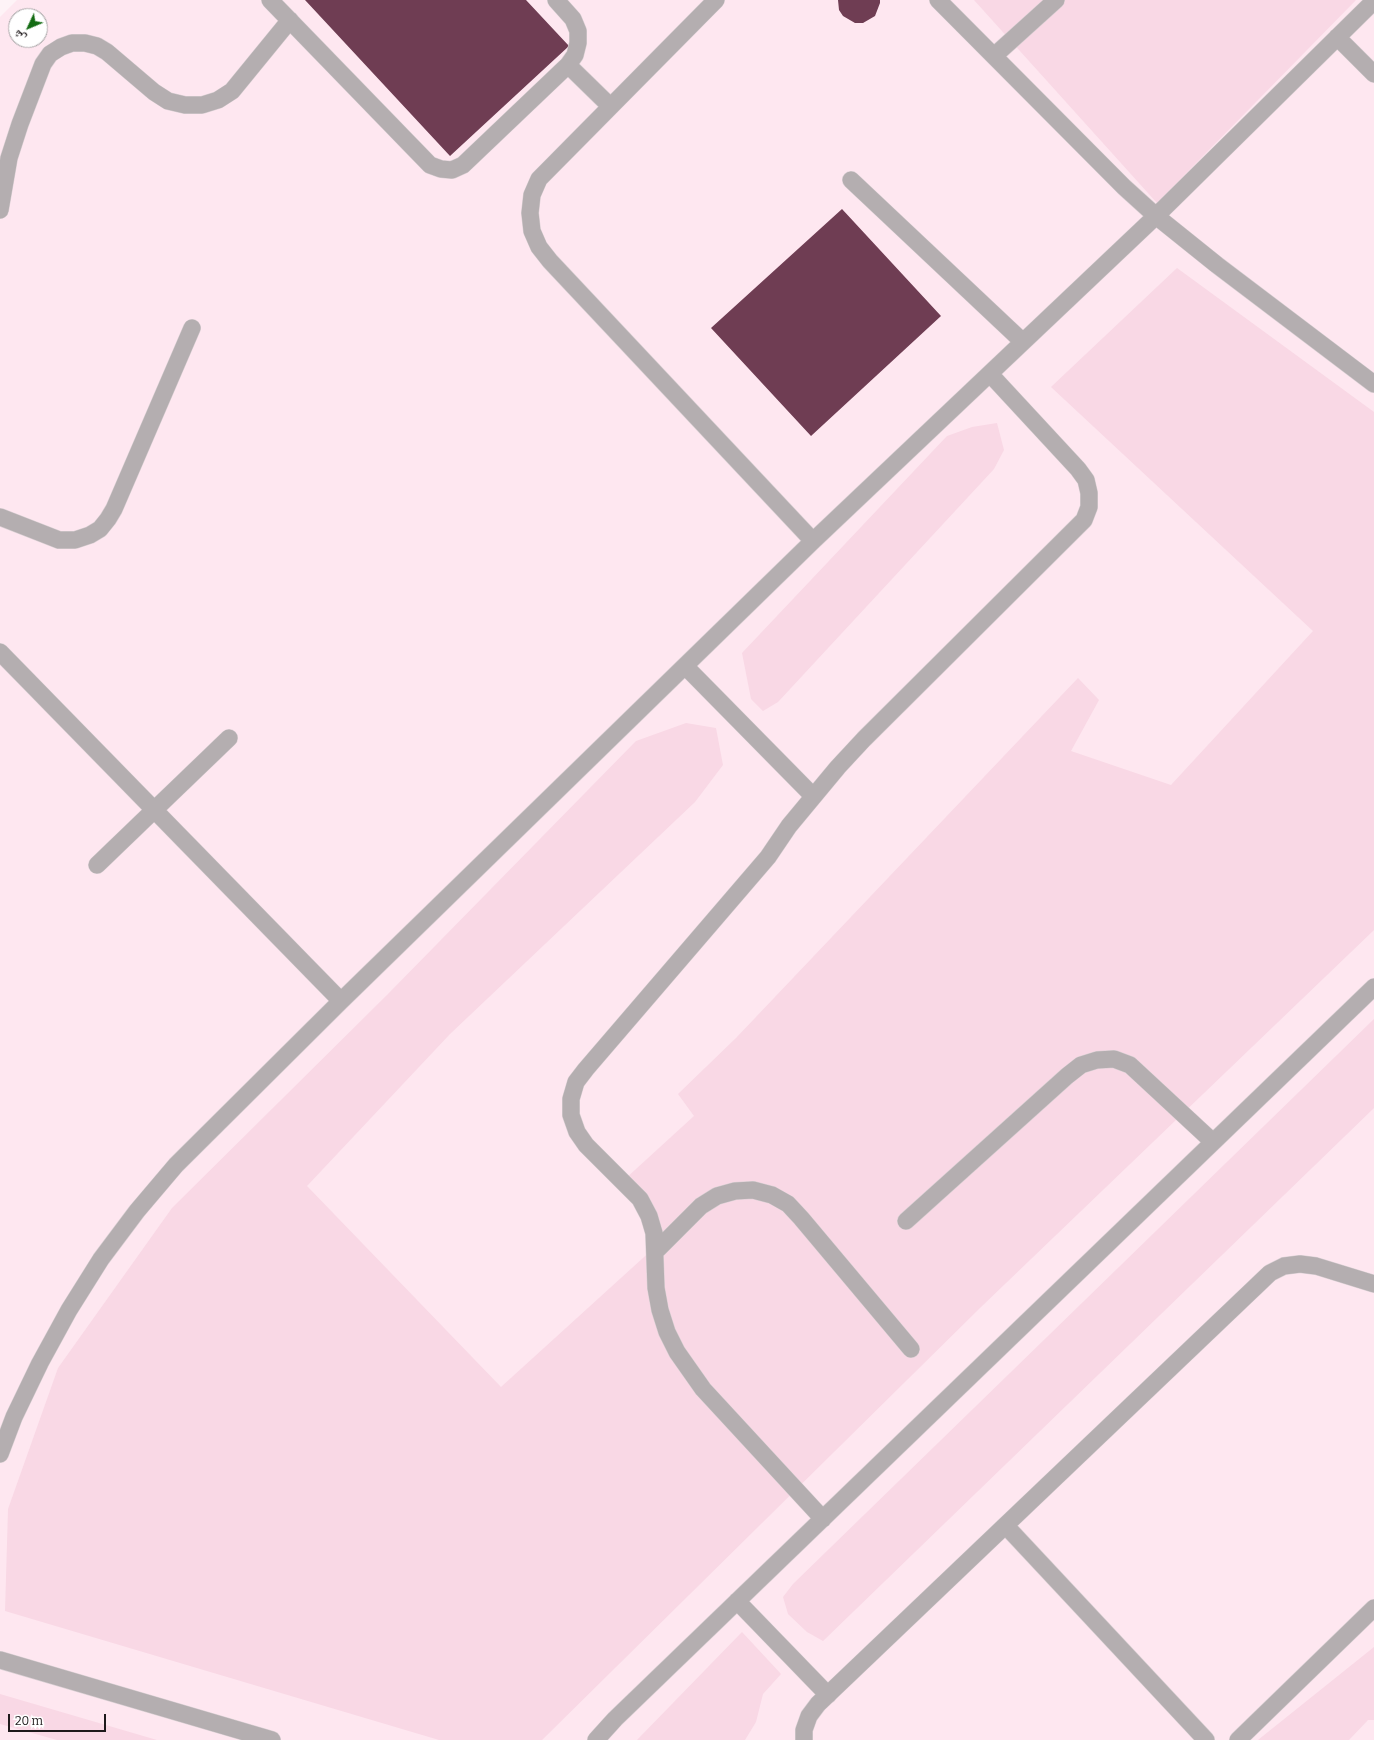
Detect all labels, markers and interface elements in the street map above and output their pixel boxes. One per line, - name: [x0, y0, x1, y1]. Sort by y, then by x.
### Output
- north arrow: [8, 8, 48, 48]
- text: ش: [11, 27, 28, 45]
- scale bar: [10, 1706, 108, 1732]
- text: 20 m: [15, 1714, 43, 1728]

